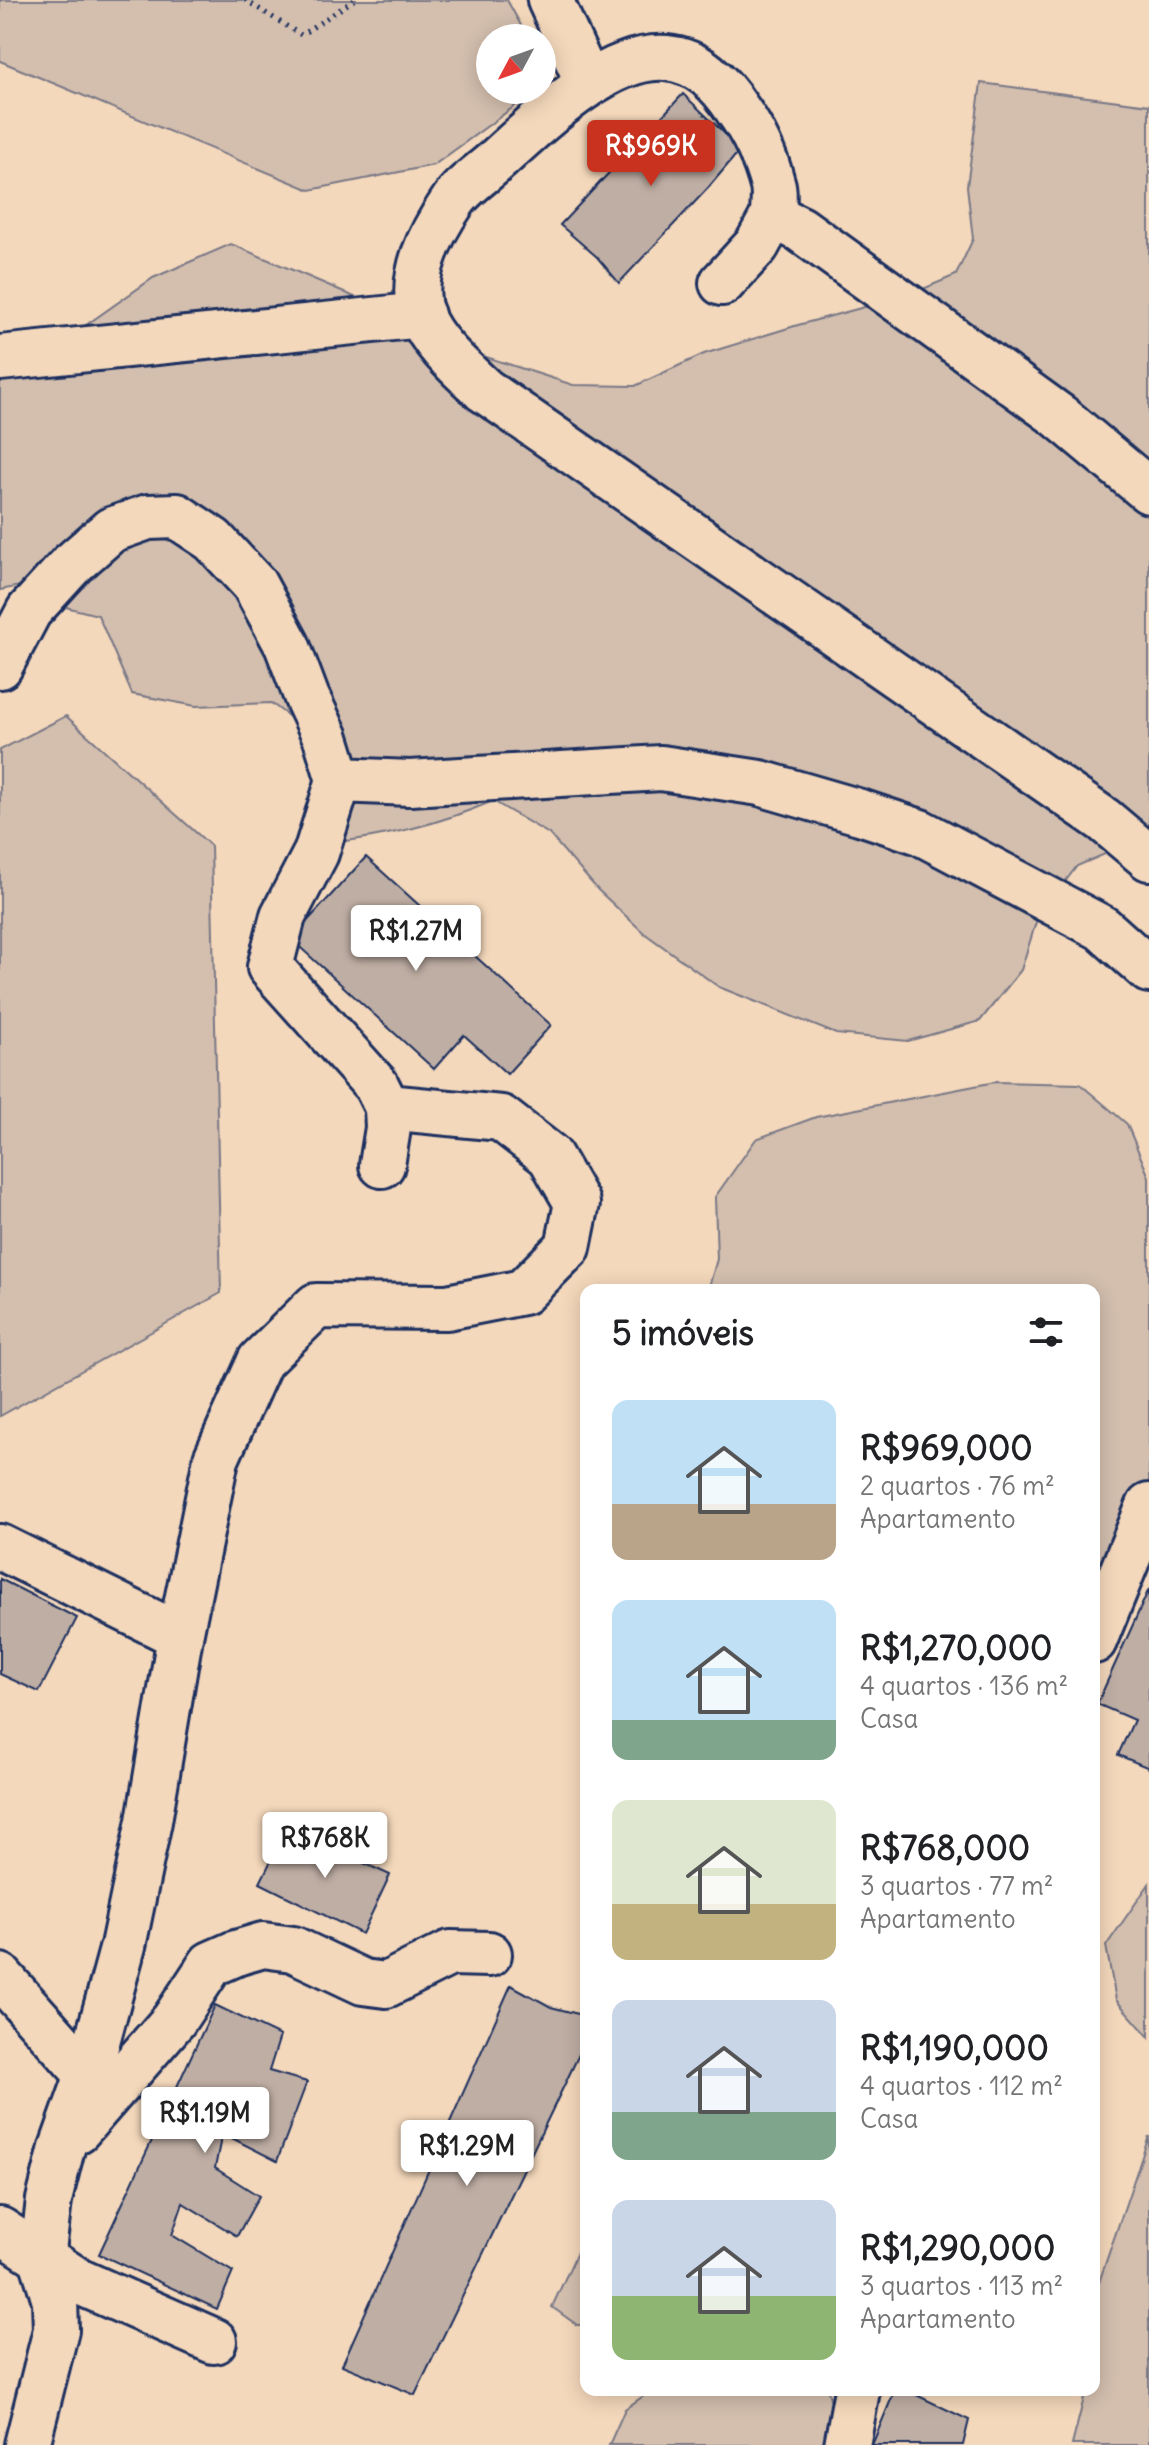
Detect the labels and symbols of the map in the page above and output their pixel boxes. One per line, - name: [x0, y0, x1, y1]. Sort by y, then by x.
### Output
- north arrow: [476, 24, 556, 104]
- pin: R$969K: [586, 120, 716, 188]
- pin: R$1.27M: [342, 905, 490, 973]
- pin: R$768K: [260, 1812, 390, 1880]
- pin: R$1.19M: [131, 2087, 279, 2155]
- pin: R$1.29M: [393, 2120, 541, 2188]

